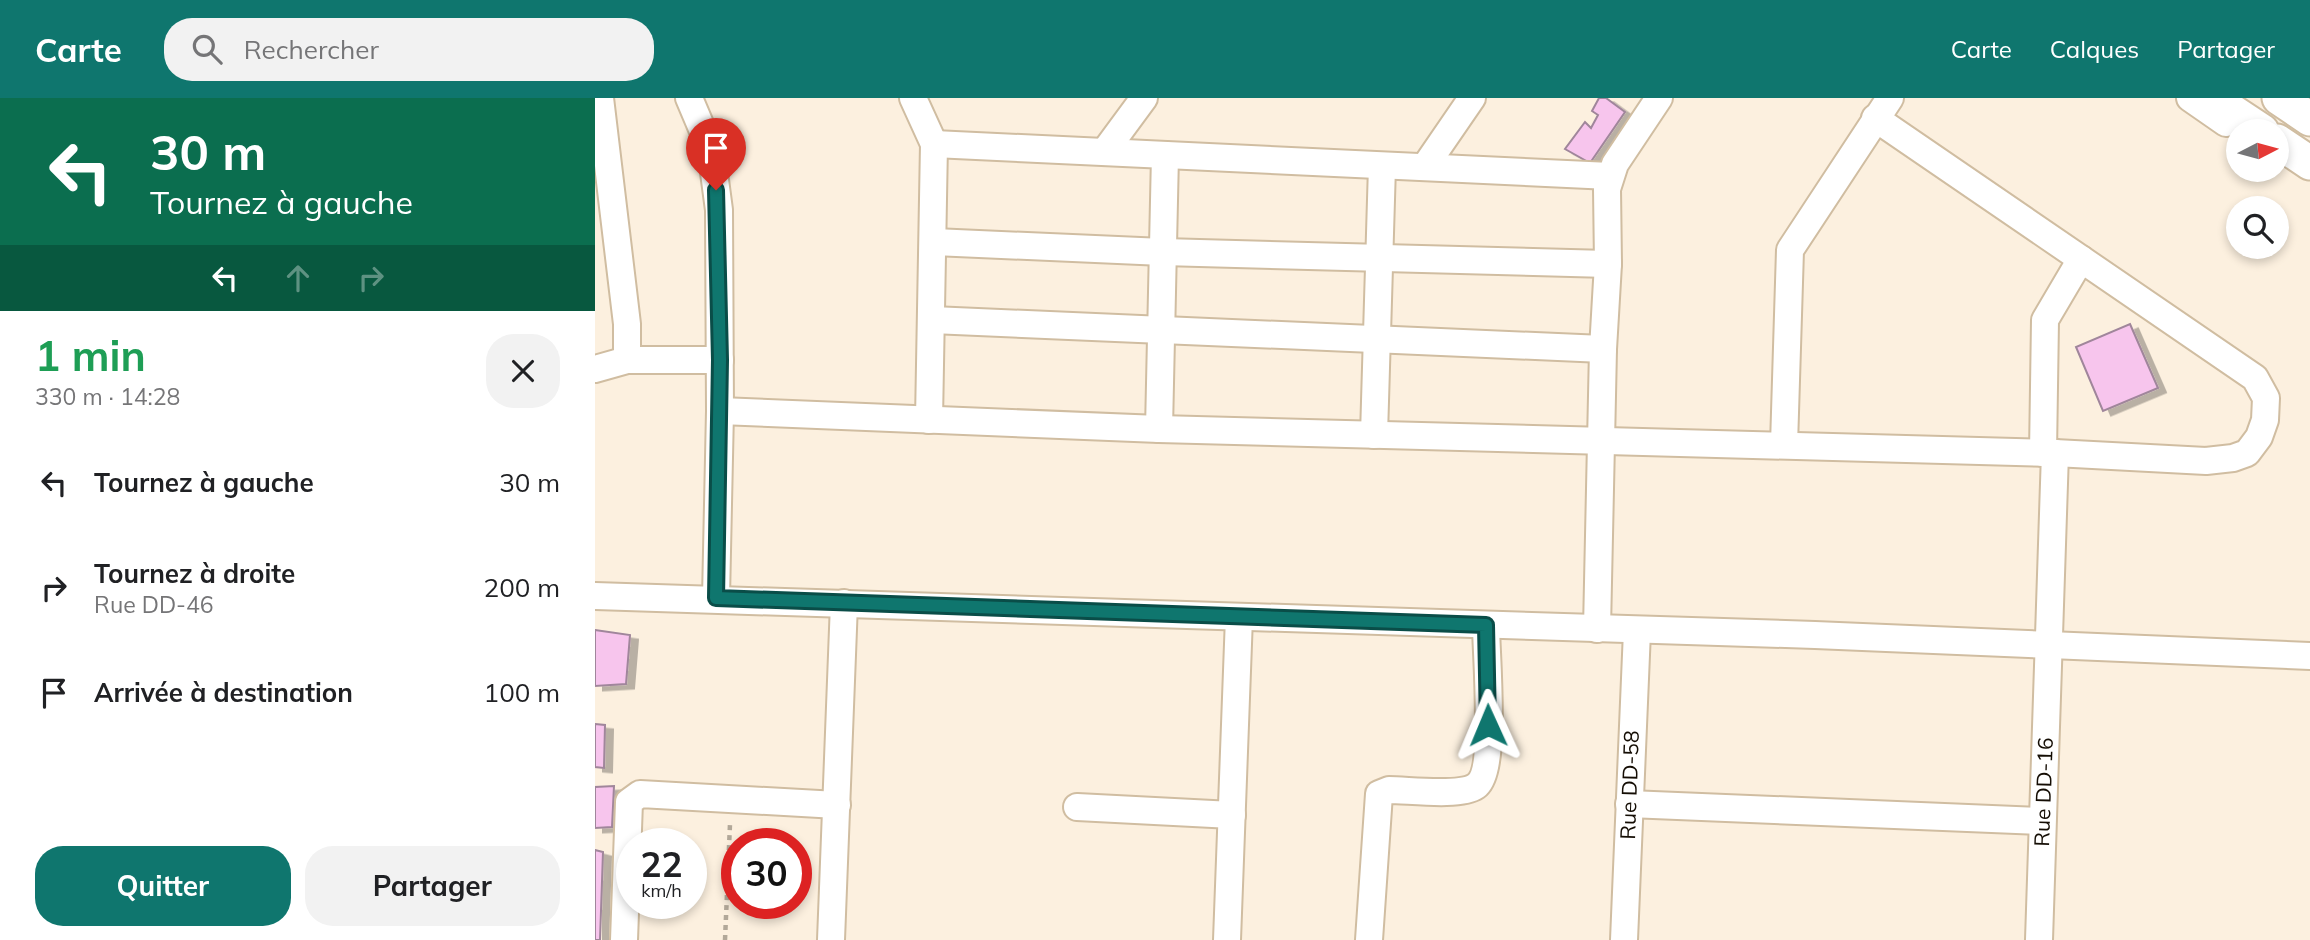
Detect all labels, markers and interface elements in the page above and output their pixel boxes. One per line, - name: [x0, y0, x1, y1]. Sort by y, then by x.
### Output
- search box: [164, 18, 654, 81]
- text: Carte: [35, 29, 122, 70]
- icon: search: [188, 30, 226, 68]
- text: Rechercher: [244, 33, 379, 66]
- text: Carte: [1951, 34, 2012, 64]
- text: Calques: [2050, 34, 2139, 64]
- text: Partager: [2177, 34, 2275, 64]
- pin: [686, 118, 746, 190]
- north arrow: [2226, 119, 2289, 182]
- map controls: [2226, 119, 2289, 259]
- text: 30 m: [150, 121, 266, 182]
- icon: left: [35, 126, 126, 217]
- icon: arrive: [697, 129, 735, 167]
- text: Tournez à gauche: [150, 182, 413, 222]
- button: search: [2226, 196, 2289, 259]
- icon: left: [206, 259, 244, 297]
- icon: ahead: [279, 259, 317, 297]
- icon: right: [352, 259, 390, 297]
- text: 1 min: [35, 329, 146, 382]
- button: close: [486, 334, 560, 408]
- text: 330 m · 14:28: [35, 382, 180, 411]
- icon: left: [35, 464, 73, 502]
- text: Tournez à gauche: [94, 466, 314, 499]
- text: 30 m: [499, 466, 560, 499]
- text: Tournez à droite: [94, 557, 295, 590]
- icon: right: [35, 569, 73, 607]
- text: 200 m: [484, 571, 560, 604]
- text: Rue DD-46: [94, 590, 214, 619]
- icon: arrive: [35, 674, 73, 712]
- text: Arrivée à destination: [94, 676, 353, 709]
- text: 100 m: [484, 676, 560, 709]
- position arrow: [1451, 688, 1525, 762]
- street label: Rue DD-58: [1614, 730, 1644, 840]
- street label: Rue DD-16: [2028, 737, 2058, 847]
- speed limit sign: 30: [721, 828, 812, 919]
- text: 22: [640, 842, 683, 886]
- button: Quitter: [35, 846, 291, 926]
- button: Partager: [305, 846, 560, 926]
- text: km/h: [641, 879, 682, 902]

